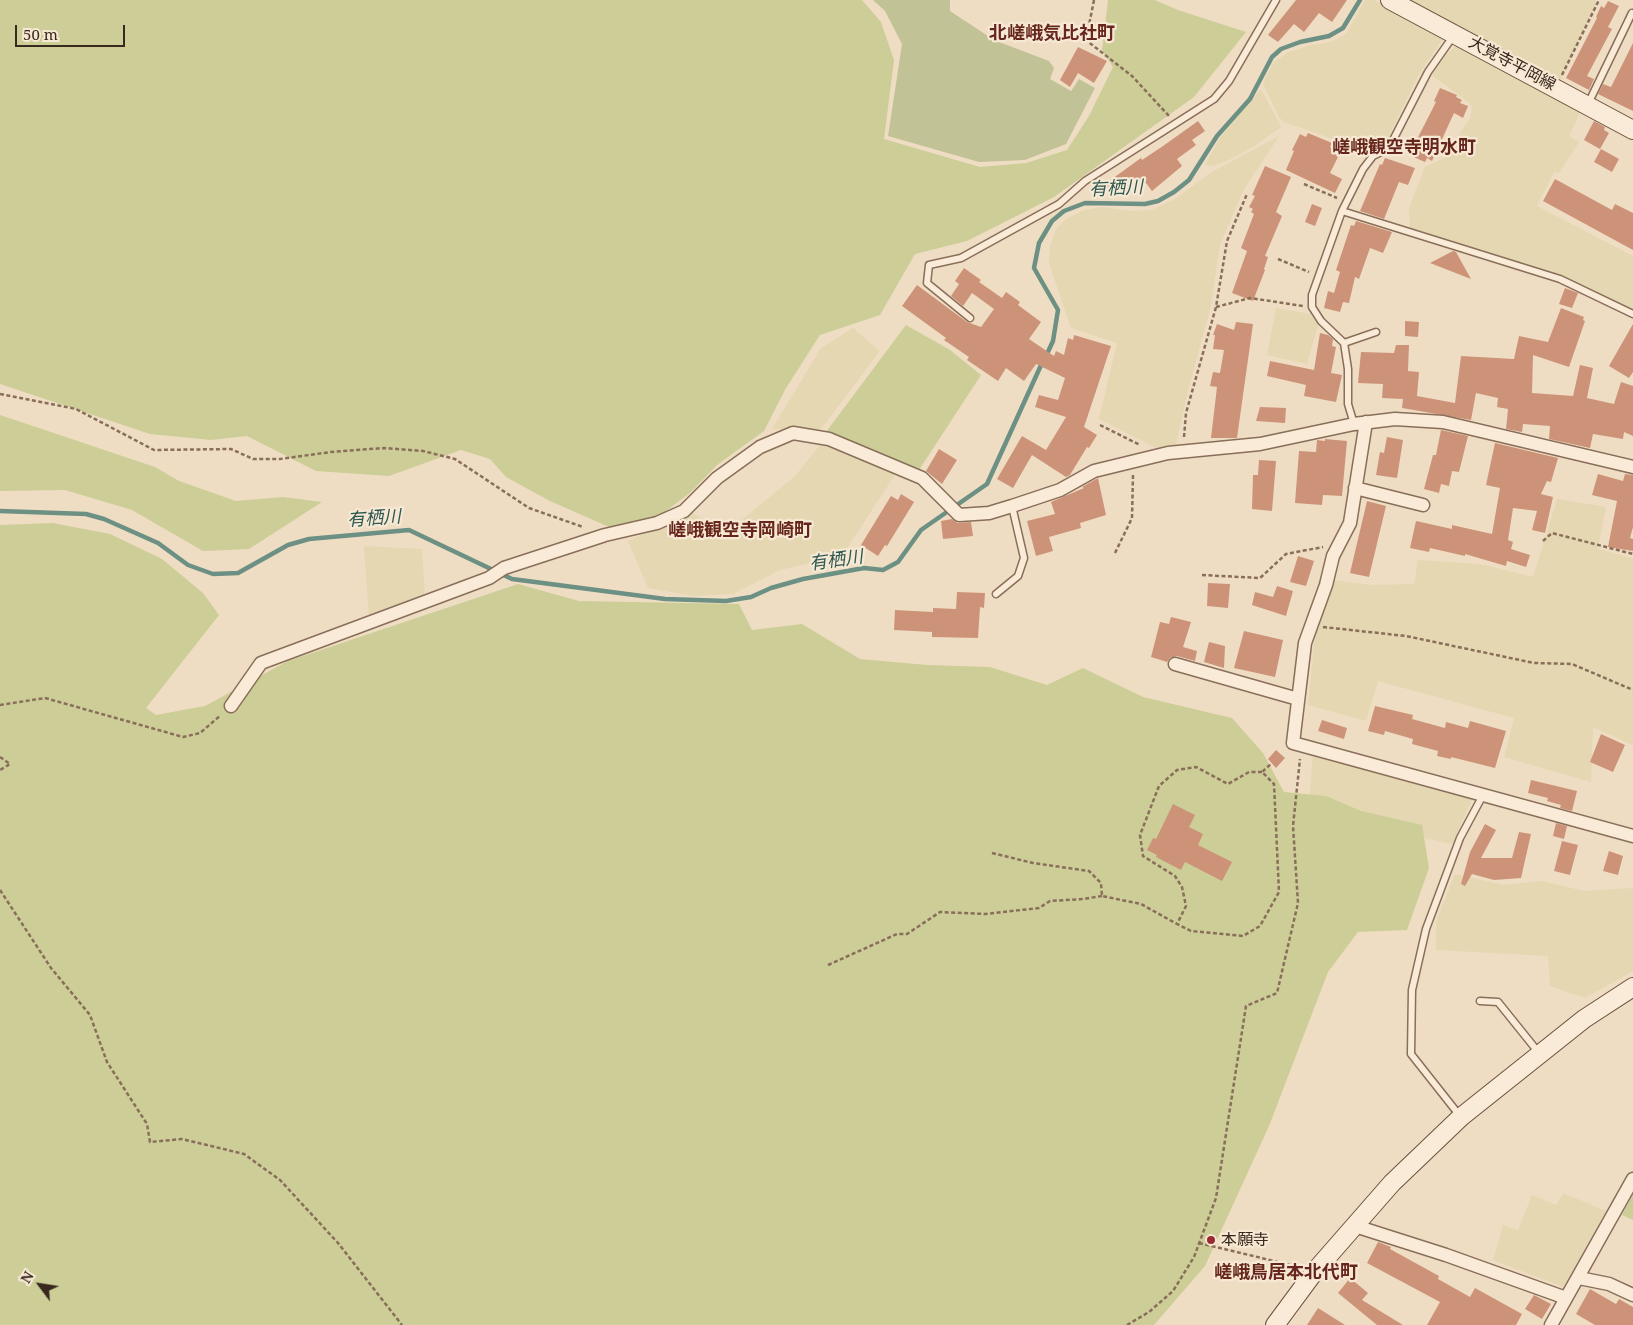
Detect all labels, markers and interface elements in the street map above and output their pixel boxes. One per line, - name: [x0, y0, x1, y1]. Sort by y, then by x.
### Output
- scale bar: [18, 15, 128, 47]
- district label: 北嵯峨気比社町: [989, 23, 1115, 45]
- text: 50 m: [23, 24, 58, 44]
- street label: 大覚寺平岡線: [1465, 33, 1559, 95]
- district label: 嵯峨観空寺明水町: [1332, 137, 1476, 159]
- water label: 有栖川: [1088, 177, 1144, 201]
- water label: 有栖川: [346, 506, 402, 532]
- district label: 嵯峨観空寺岡崎町: [668, 520, 812, 542]
- water label: 有栖川: [808, 547, 864, 575]
- place label: 本願寺: [1221, 1230, 1269, 1250]
- marker: 本願寺: [1205, 1234, 1217, 1246]
- north arrow: [15, 1260, 65, 1310]
- district label: 嵯峨鳥居本北代町: [1214, 1262, 1358, 1284]
- text: N: [16, 1267, 38, 1287]

